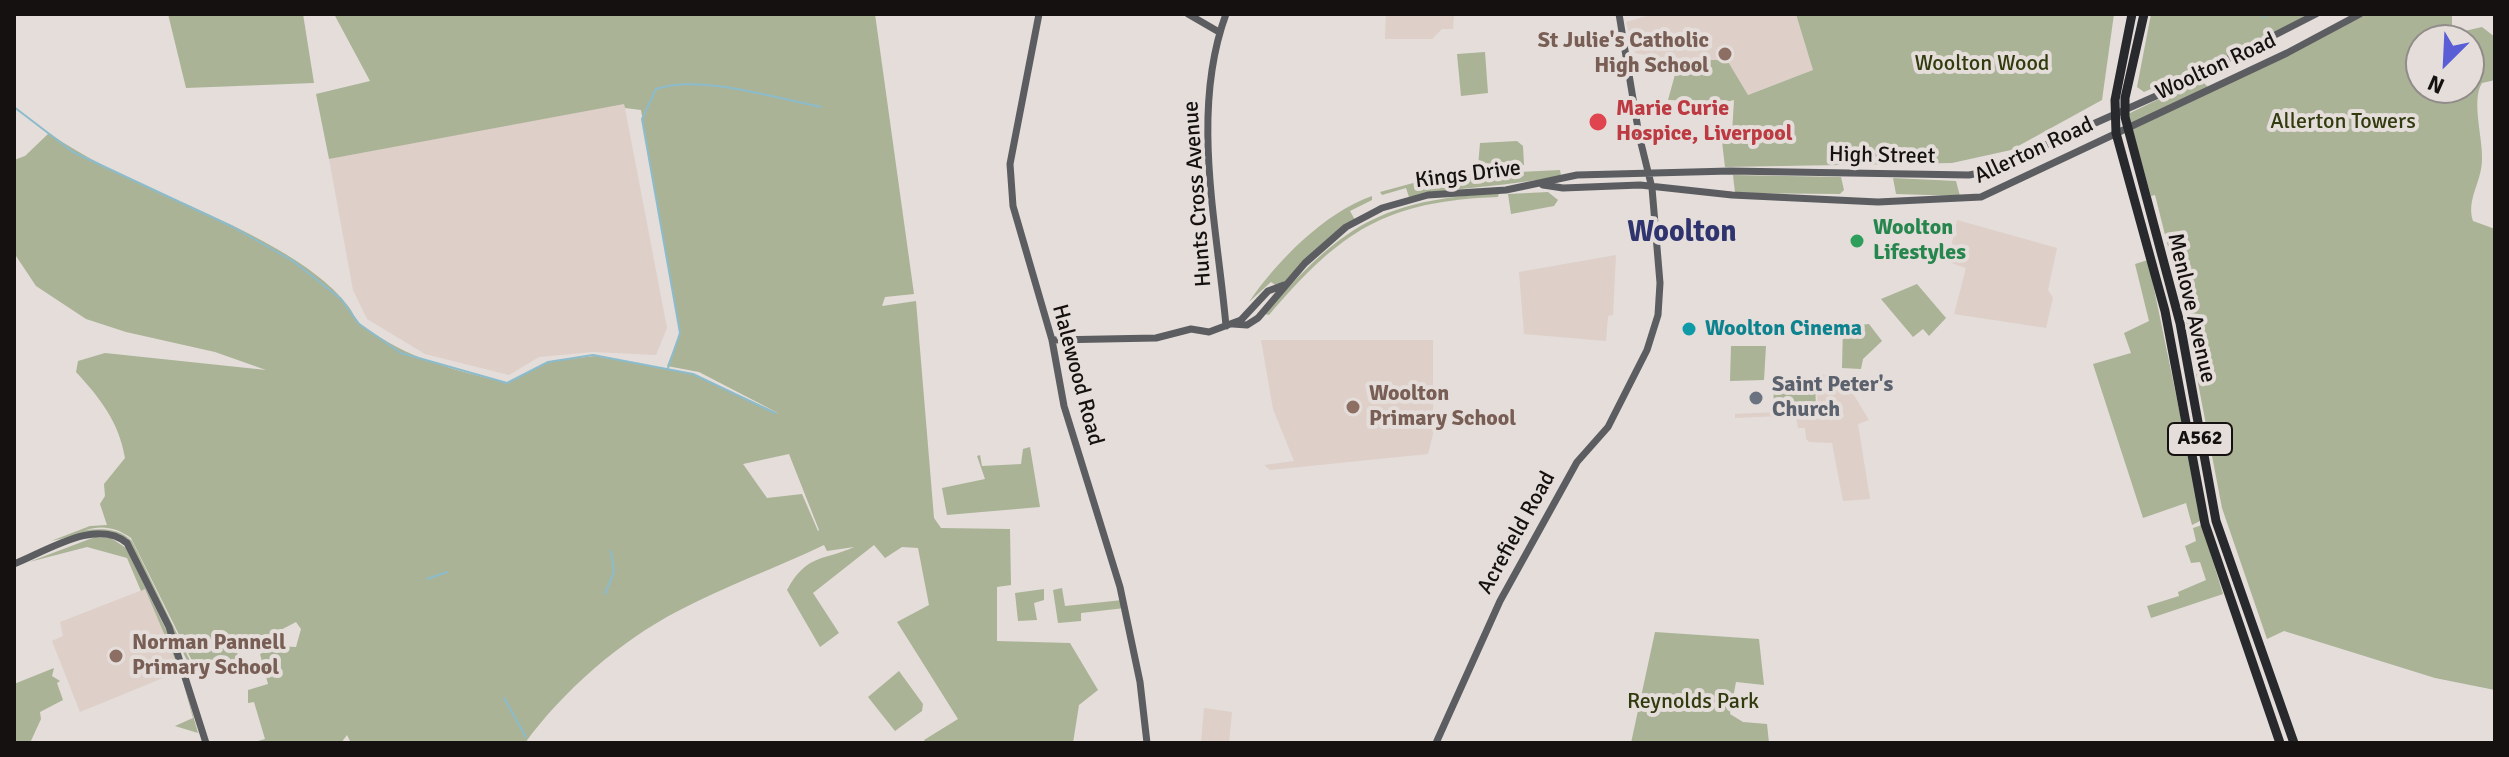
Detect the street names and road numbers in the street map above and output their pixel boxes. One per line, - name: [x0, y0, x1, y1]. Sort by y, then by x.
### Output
- street label: Woolton Road: [2152, 28, 2280, 106]
- street label: Hunts Cross Avenue: [1178, 100, 1218, 288]
- street label: Allerton Road: [1970, 112, 2098, 190]
- street label: High Street: [1828, 142, 1936, 170]
- street label: Kings Drive: [1414, 155, 1522, 195]
- street label: Menlove Avenue: [2161, 231, 2221, 385]
- street label: Halewood Road: [1045, 302, 1109, 448]
- road number: A562: [2168, 423, 2232, 455]
- street label: Acrefield Road: [1472, 467, 1562, 599]

